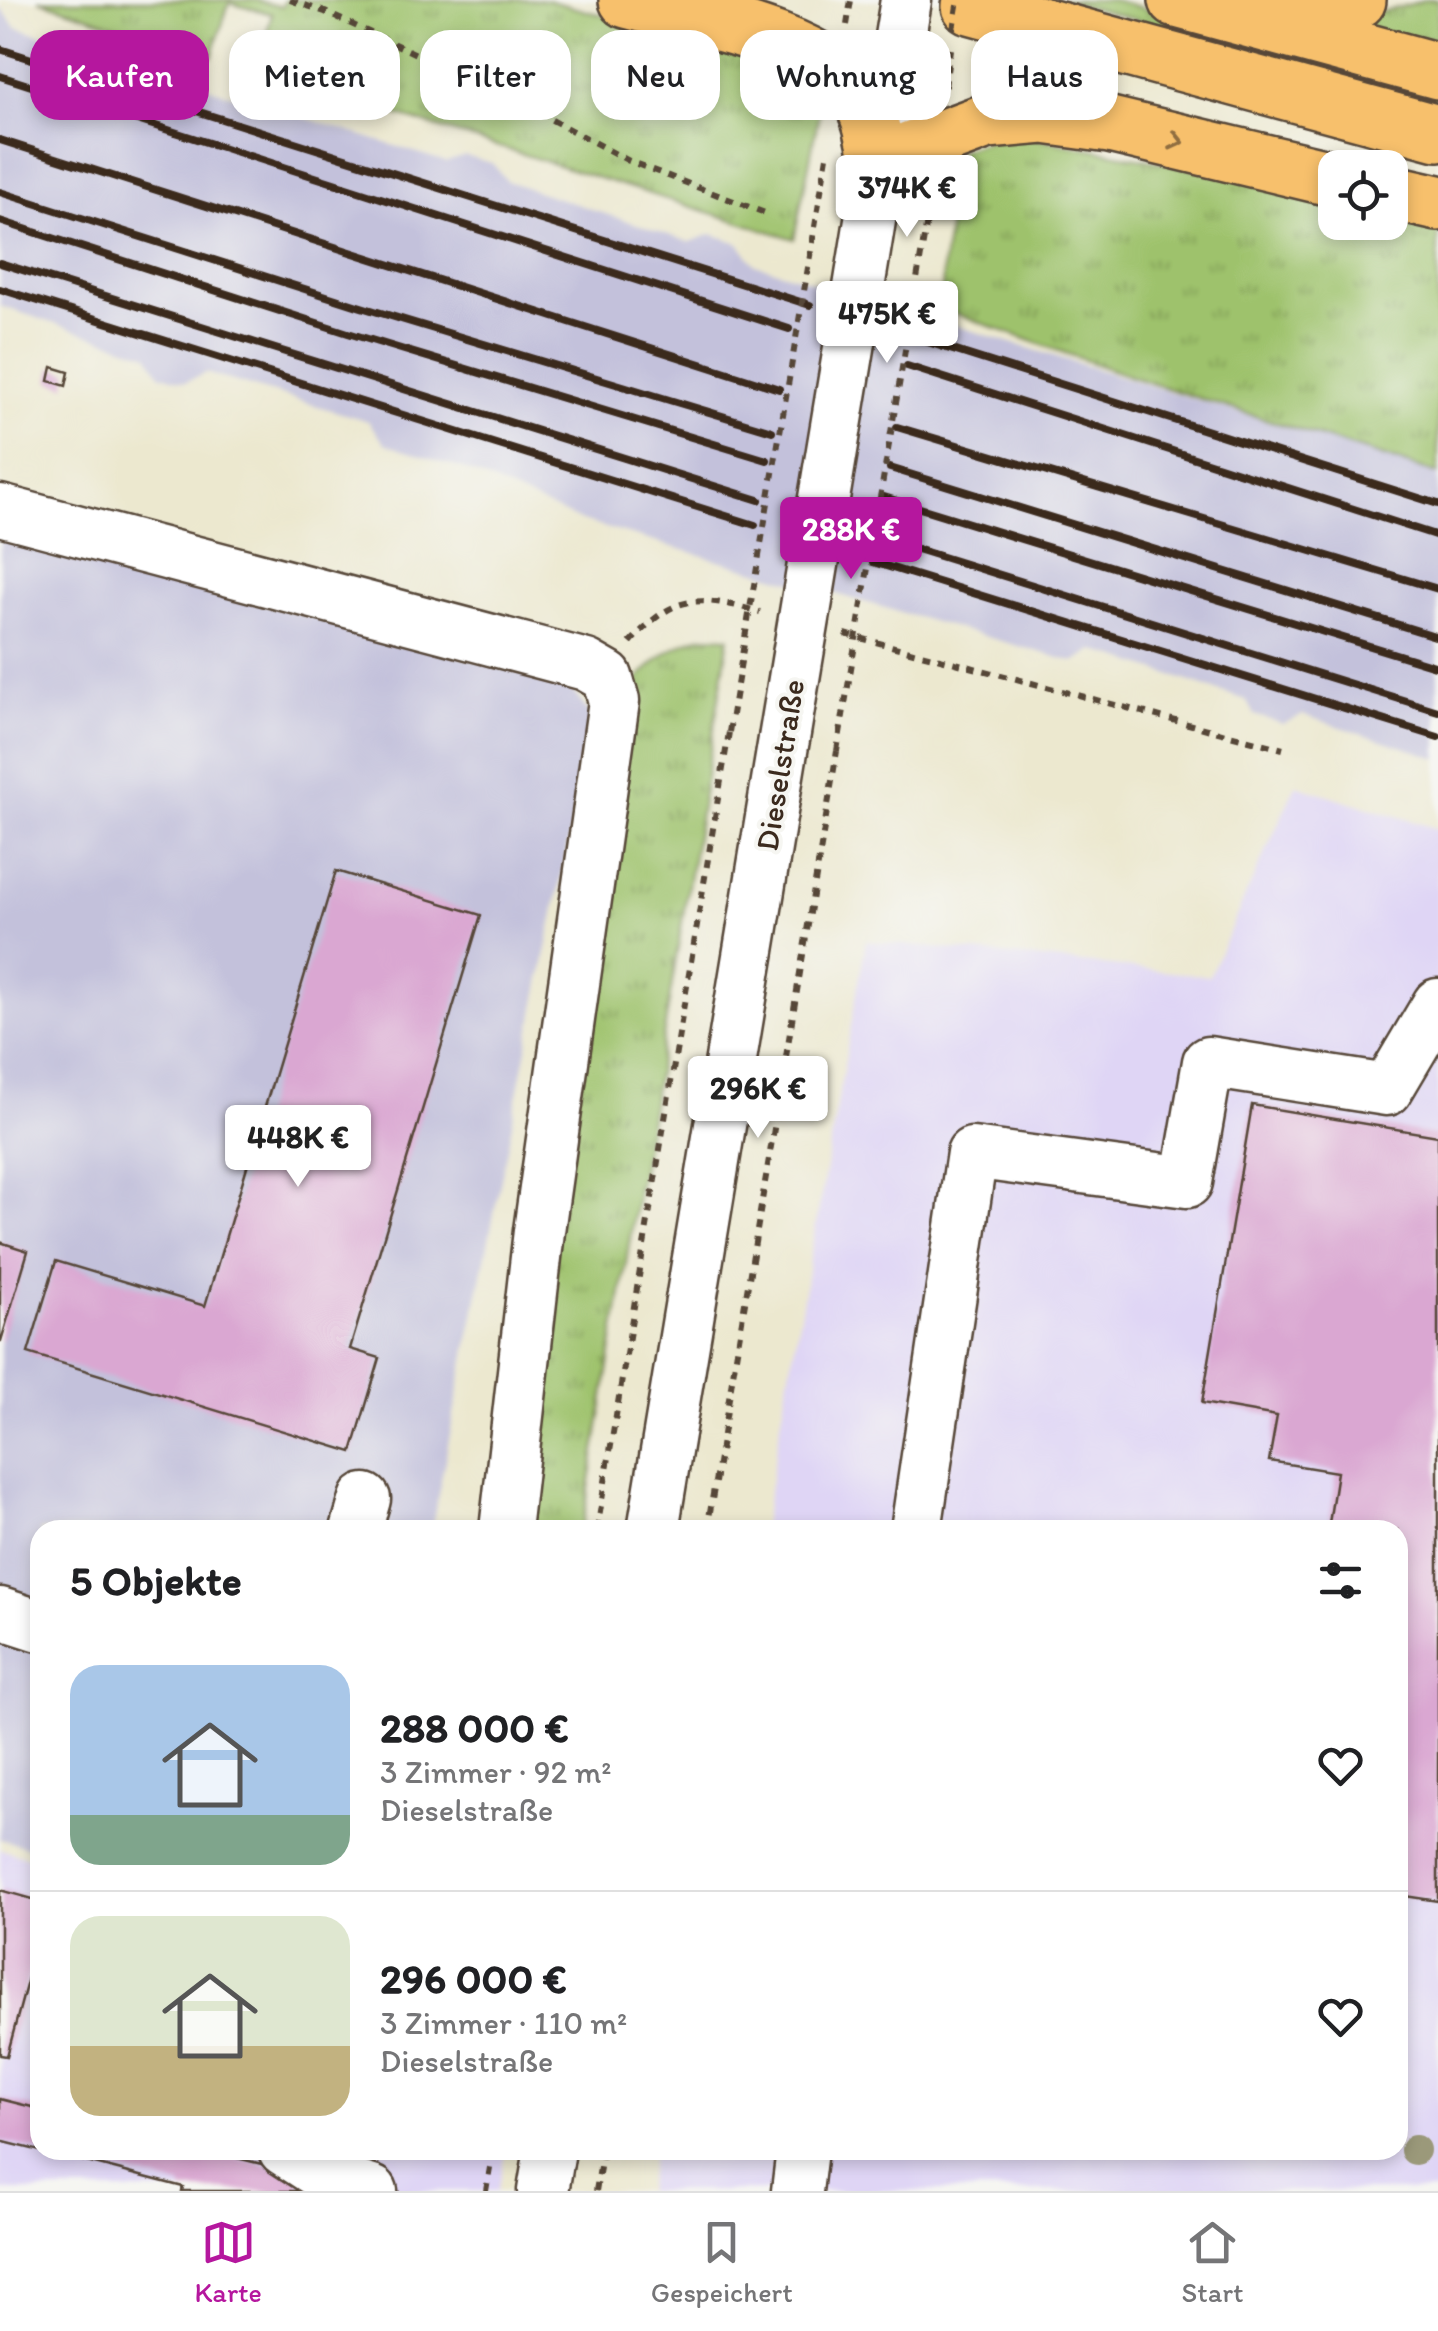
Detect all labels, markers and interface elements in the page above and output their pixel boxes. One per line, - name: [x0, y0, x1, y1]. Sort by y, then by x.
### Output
- chip: Kaufen: [30, 30, 209, 120]
- chip: Mieten: [229, 30, 400, 120]
- chip: Filter: [420, 30, 571, 120]
- chip: Neu: [591, 30, 720, 120]
- chip: Wohnung: [740, 30, 951, 120]
- chip: Haus: [971, 30, 1118, 120]
- one-way arrow: [1168, 129, 1185, 150]
- map controls: [1318, 150, 1408, 240]
- button: locate: [1318, 150, 1408, 240]
- pin: 374K €: [826, 155, 988, 240]
- text: 374K €: [858, 168, 956, 206]
- pin: 475K €: [806, 281, 968, 366]
- text: 475K €: [838, 294, 936, 332]
- pin: 288K €: [770, 497, 932, 582]
- text: 288K €: [802, 510, 900, 548]
- street label: Dieselstraße: [748, 676, 812, 854]
- pin: 296K €: [677, 1056, 839, 1141]
- text: 296K €: [710, 1069, 806, 1107]
- pin: 448K €: [217, 1105, 379, 1190]
- text: 448K €: [247, 1118, 349, 1156]
- icon: filters: [1313, 1553, 1368, 1608]
- text: 5 Objekte: [70, 1555, 242, 1606]
- text: 288 000 €: [380, 1702, 569, 1753]
- icon: home: [150, 1705, 270, 1825]
- icon: heart: [1313, 1738, 1368, 1793]
- text: 3 Zimmer · 92 m²: [380, 1753, 611, 1791]
- text: Dieselstraße: [380, 1791, 553, 1829]
- text: 296 000 €: [380, 1953, 567, 2004]
- icon: home: [150, 1956, 270, 2076]
- icon: heart: [1313, 1989, 1368, 2044]
- text: 3 Zimmer · 110 m²: [380, 2004, 627, 2042]
- text: Dieselstraße: [380, 2042, 553, 2080]
- tab: Karte: [194, 2215, 262, 2309]
- tab: Gespeichert: [651, 2215, 793, 2309]
- tab: Start: [1182, 2215, 1244, 2309]

